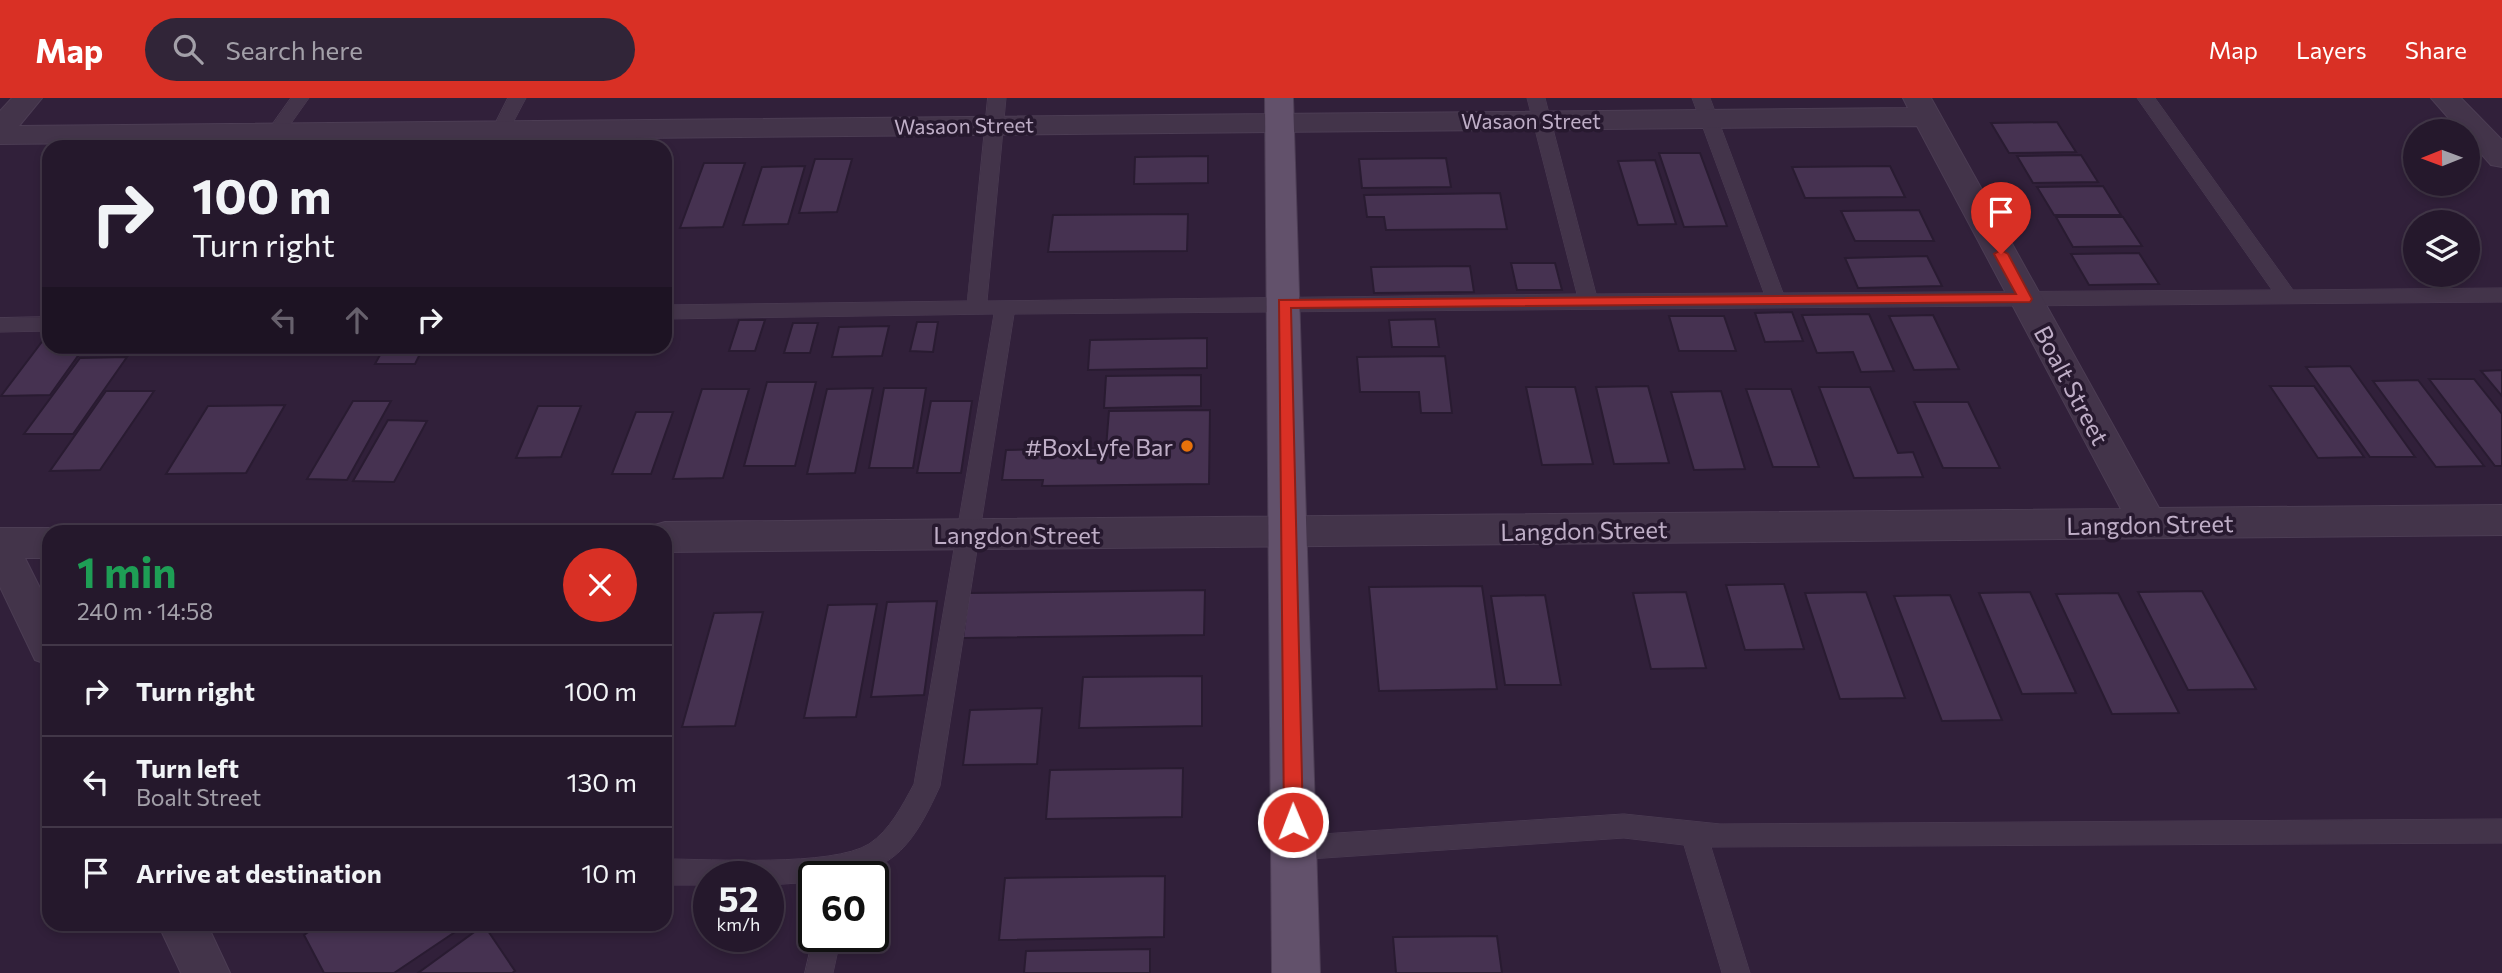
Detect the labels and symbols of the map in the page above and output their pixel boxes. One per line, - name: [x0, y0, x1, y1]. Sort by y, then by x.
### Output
- street label: Wasaon Street: [1461, 108, 1601, 133]
- street label: Wasaon Street: [894, 111, 1034, 139]
- north arrow: [2403, 119, 2480, 196]
- pin: [1971, 182, 2031, 254]
- street label: Boalt Street: [2029, 320, 2116, 450]
- place label: #BoxLyfe Bar: [1025, 432, 1173, 461]
- marker: #BoxLyfe Bar: [1179, 438, 1195, 454]
- street label: Langdon Street: [2066, 508, 2234, 540]
- street label: Langdon Street: [1500, 514, 1668, 546]
- street label: Langdon Street: [933, 520, 1101, 549]
- position arrow: [1256, 785, 1330, 859]
- speed limit sign: 60: [798, 861, 889, 952]

